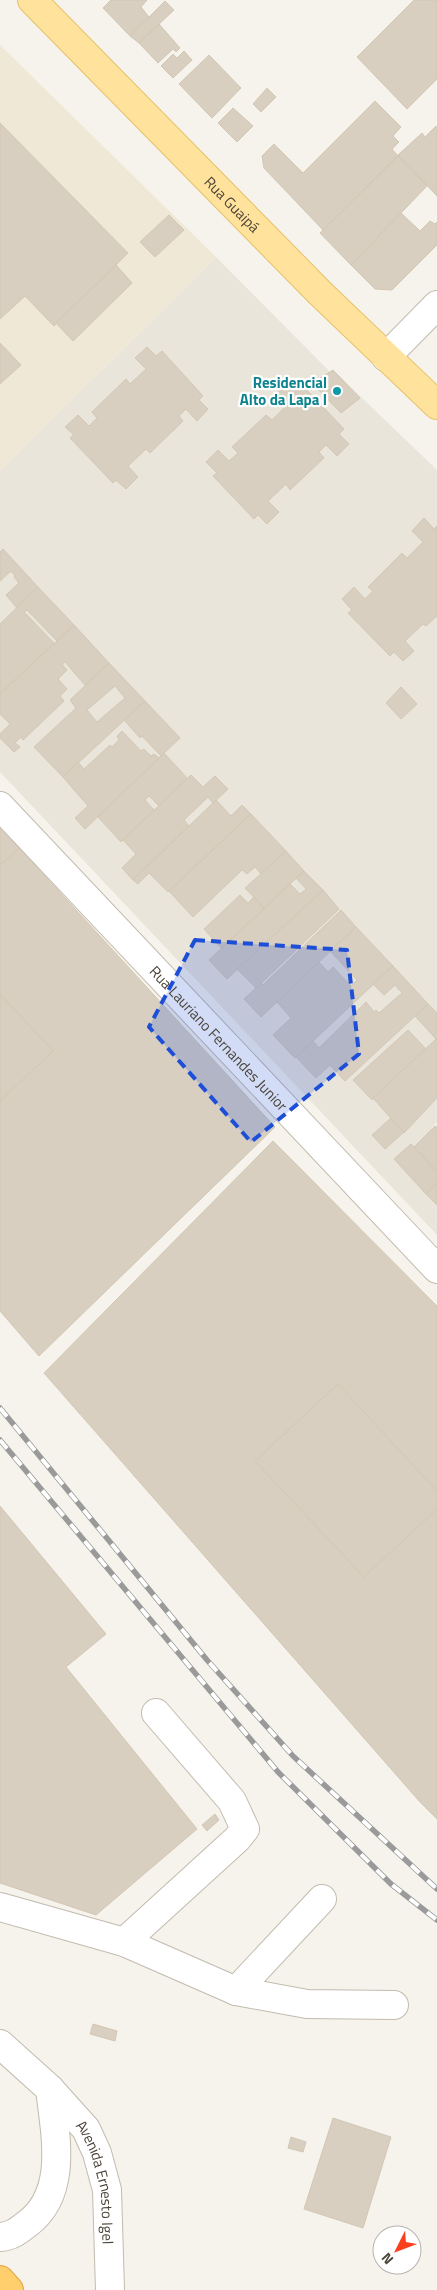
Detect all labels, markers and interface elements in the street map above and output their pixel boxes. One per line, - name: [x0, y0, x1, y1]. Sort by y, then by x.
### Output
- street label: Rua Guaipá: [199, 170, 266, 238]
- place label: Residencial Alto da Lapa I: [240, 371, 327, 411]
- marker: Residencial Alto da Lapa I: [331, 385, 343, 397]
- street label: Rua Lauriano Fernandes Junior: [144, 960, 293, 1116]
- street label: Avenida Ernesto Igel: [71, 2114, 120, 2245]
- north arrow: [372, 2225, 422, 2275]
- text: N: [376, 2248, 398, 2270]

